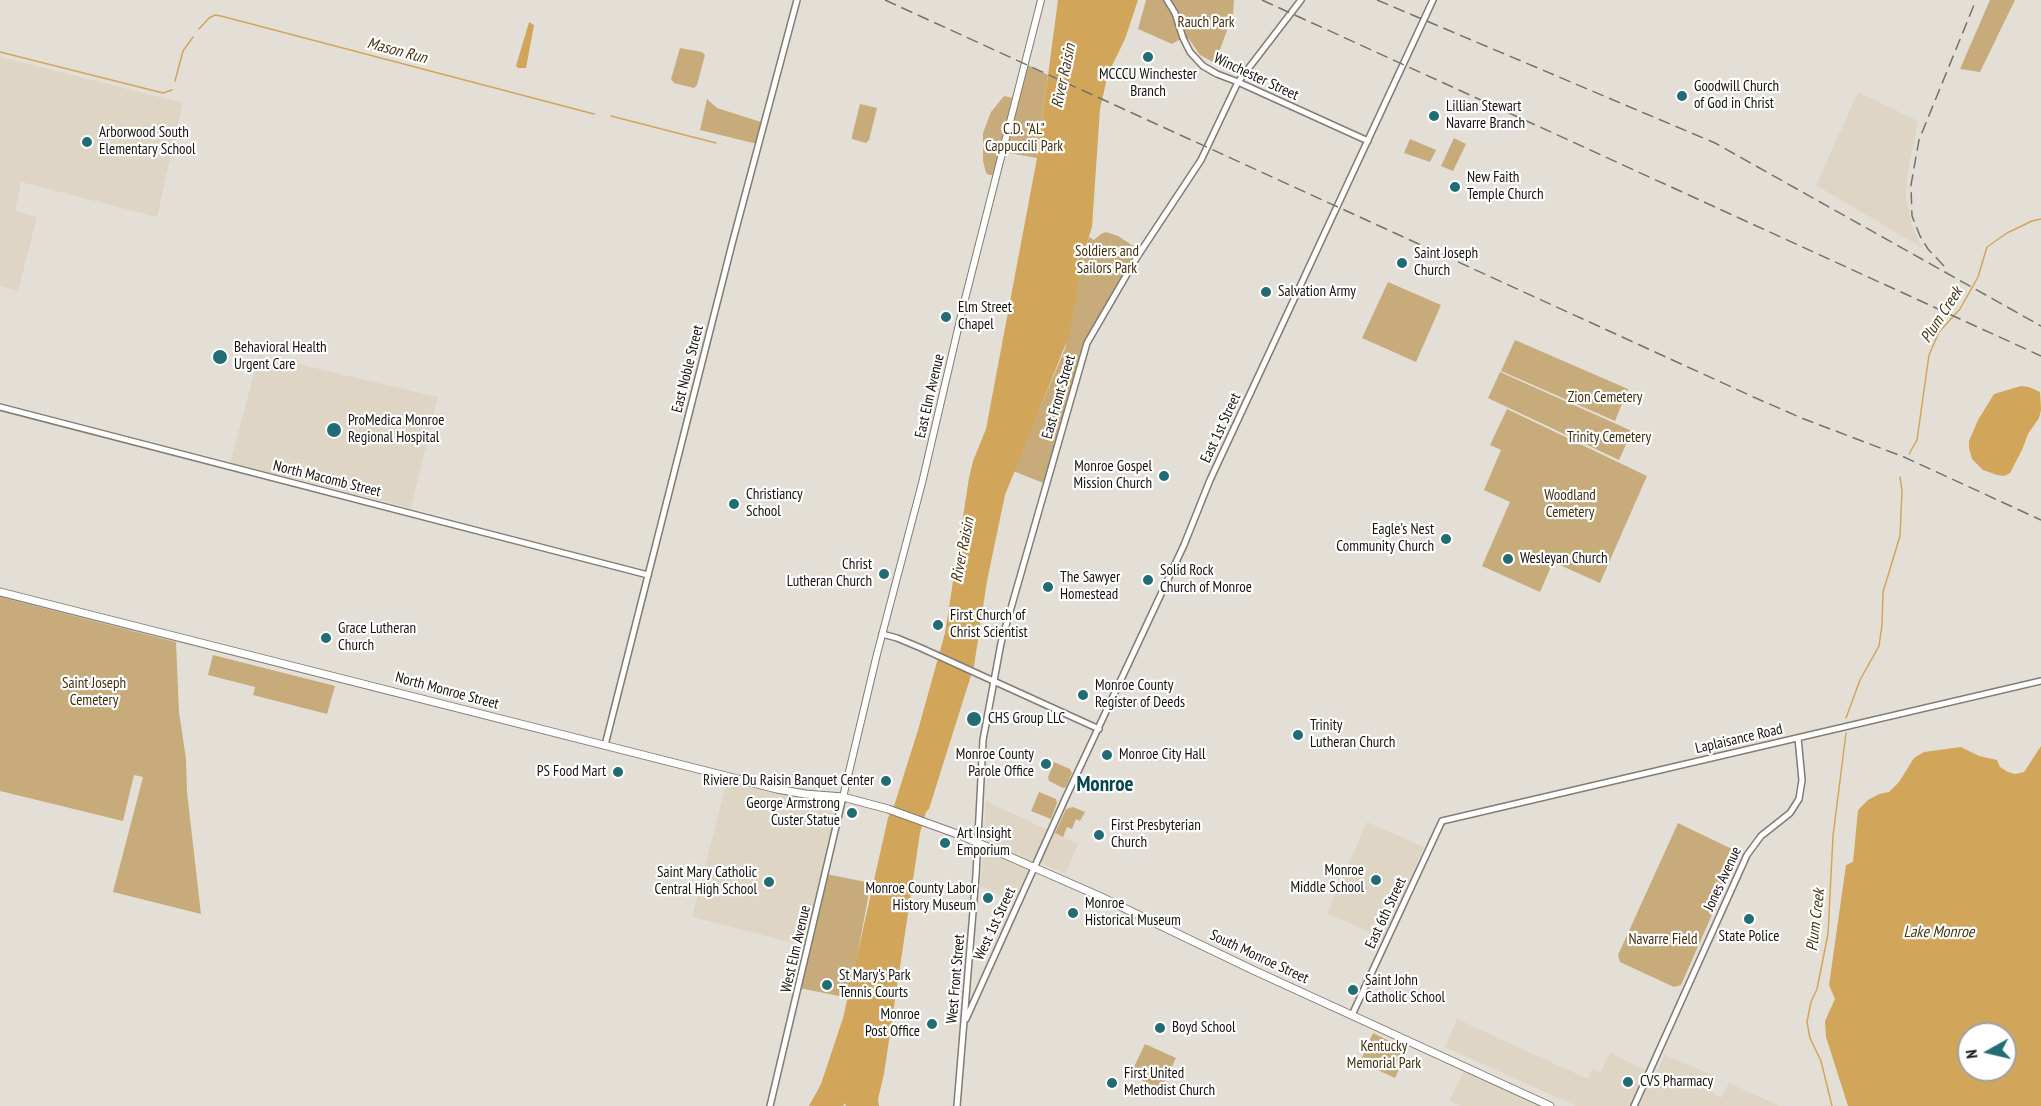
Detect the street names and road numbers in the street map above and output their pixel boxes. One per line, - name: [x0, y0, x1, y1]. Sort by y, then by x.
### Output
- street label: Winchester Street: [1211, 49, 1301, 105]
- street label: East Noble Street: [668, 323, 708, 415]
- street label: East Elm Avenue: [912, 352, 948, 440]
- street label: East Front Street: [1038, 353, 1080, 441]
- street label: East 1st Street: [1197, 390, 1245, 466]
- street label: North Macomb Street: [271, 457, 383, 501]
- street label: North Monroe Street: [393, 669, 501, 713]
- street label: Laplaisance Road: [1694, 720, 1784, 758]
- street label: Jones Avenue: [1700, 844, 1746, 914]
- street label: East 6th Street: [1362, 875, 1410, 951]
- street label: West 1st Street: [970, 885, 1020, 963]
- street label: West Elm Avenue: [777, 904, 815, 994]
- street label: South Monroe Street: [1207, 926, 1311, 988]
- street label: West Front Street: [943, 933, 969, 1025]

